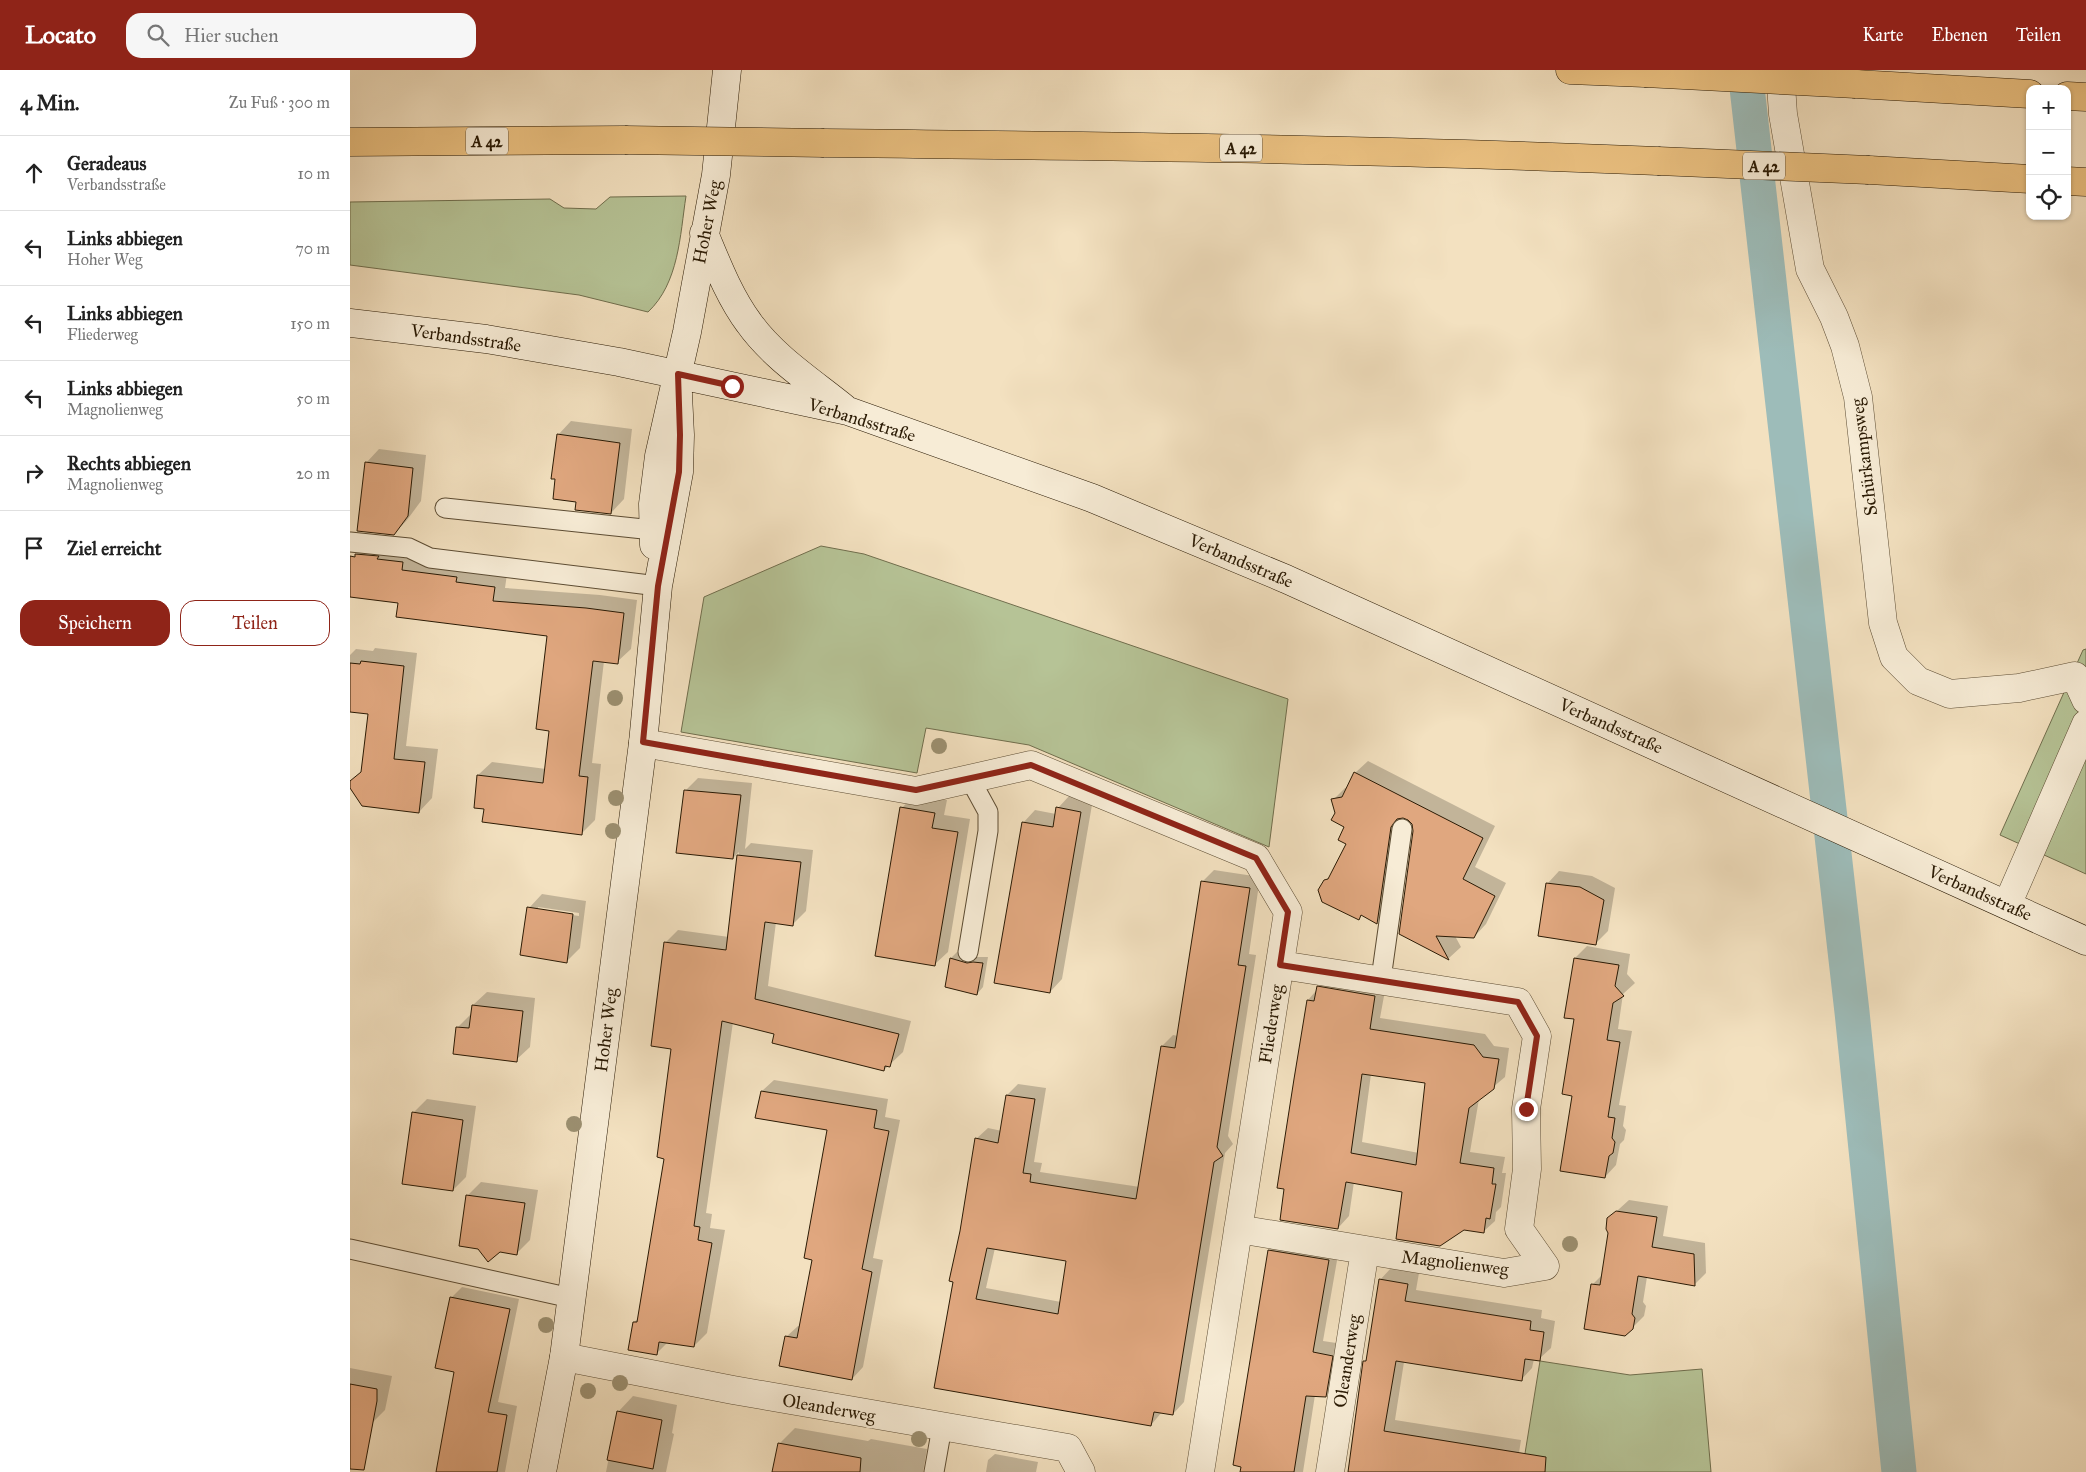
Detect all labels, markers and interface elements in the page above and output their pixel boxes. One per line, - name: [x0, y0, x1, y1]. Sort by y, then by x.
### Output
- search box: [126, 13, 476, 58]
- text: Locato: [25, 20, 96, 50]
- icon: search: [144, 21, 172, 49]
- text: Hier suchen: [184, 24, 279, 47]
- text: Karte: [1863, 24, 1904, 46]
- text: Ebenen: [1932, 24, 1988, 46]
- text: Teilen: [2016, 24, 2061, 46]
- map controls: [2026, 85, 2071, 220]
- button: +: [2026, 85, 2071, 130]
- text: 4 Min.: [20, 90, 79, 116]
- text: Zu Fuß · 300 m: [229, 93, 330, 112]
- road number: A 42: [466, 128, 508, 154]
- button: −: [2026, 130, 2071, 175]
- road number: A 42: [1220, 134, 1262, 162]
- text: Geradeaus: [67, 152, 146, 175]
- road number: A 42: [1743, 152, 1785, 180]
- icon: ahead: [20, 159, 48, 187]
- text: 10 m: [298, 164, 330, 183]
- text: Verbandsstraße: [67, 175, 166, 194]
- button: locate: [2026, 175, 2071, 220]
- street label: Hoher Weg: [688, 178, 727, 266]
- text: Links abbiegen: [67, 227, 183, 250]
- icon: left: [20, 234, 48, 262]
- text: 70 m: [295, 239, 330, 258]
- text: Hoher Weg: [67, 250, 142, 269]
- text: Links abbiegen: [67, 302, 183, 325]
- icon: left: [20, 309, 48, 337]
- text: 150 m: [290, 314, 330, 333]
- street label: Verbandsstraße: [408, 319, 523, 357]
- text: Fliederweg: [67, 325, 138, 344]
- route start: [721, 375, 744, 398]
- text: Links abbiegen: [67, 377, 183, 400]
- icon: left: [20, 384, 48, 412]
- text: 50 m: [296, 389, 330, 408]
- street label: Verbandsstraße: [805, 393, 918, 447]
- street label: Schürkampsweg: [1846, 396, 1883, 517]
- text: Magnolienweg: [67, 400, 163, 419]
- text: Rechts abbiegen: [67, 452, 191, 475]
- icon: right: [20, 459, 48, 487]
- text: 20 m: [296, 464, 330, 483]
- text: Magnolienweg: [67, 475, 163, 494]
- street label: Verbandsstraße: [1185, 529, 1297, 593]
- icon: arrive: [20, 534, 48, 562]
- text: Ziel erreicht: [67, 537, 161, 560]
- button: Speichern: [20, 600, 170, 646]
- button: Teilen: [180, 600, 330, 646]
- street label: Verbandsstraße: [1555, 693, 1666, 759]
- street label: Verbandsstraße: [1924, 860, 2035, 926]
- street label: Fliederweg: [1254, 982, 1289, 1065]
- street label: Hoher Weg: [590, 986, 623, 1074]
- route end: [1515, 1098, 1538, 1121]
- street label: Magnolienweg: [1400, 1246, 1510, 1282]
- street label: Oleanderweg: [1329, 1312, 1366, 1409]
- street label: Oleanderweg: [780, 1389, 878, 1428]

